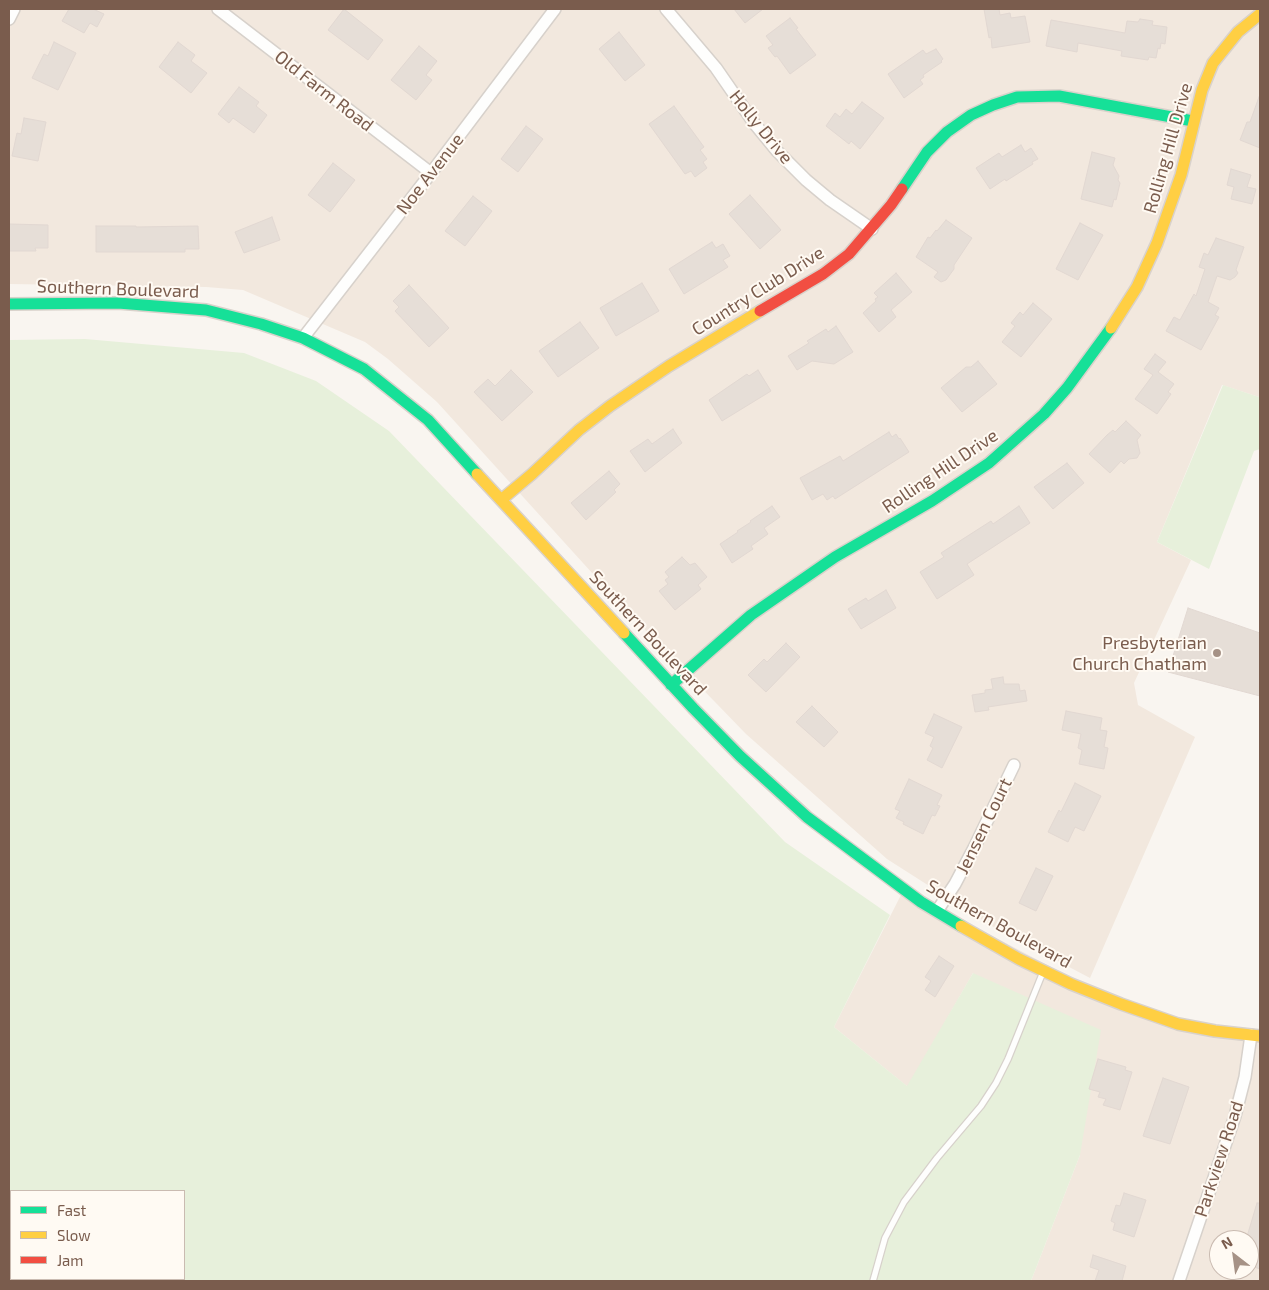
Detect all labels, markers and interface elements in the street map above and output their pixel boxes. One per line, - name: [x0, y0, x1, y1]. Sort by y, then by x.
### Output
- street label: Old Farm Road: [270, 46, 378, 136]
- street label: Rolling Hill Drive: [1139, 80, 1197, 216]
- street label: Holly Drive: [725, 86, 797, 168]
- street label: Noe Avenue: [392, 129, 468, 219]
- street label: Country Club Drive: [688, 242, 828, 340]
- street label: Southern Boulevard: [36, 275, 200, 303]
- street label: Rolling Hill Drive: [878, 424, 1002, 518]
- street label: Southern Boulevard: [585, 566, 711, 700]
- place label: Presbyterian Church Chatham: [1072, 632, 1207, 674]
- marker: Presbyterian Church Chatham: [1211, 647, 1223, 659]
- street label: Jensen Court: [951, 774, 1017, 878]
- street label: Southern Boulevard: [923, 875, 1075, 973]
- street label: Parkview Road: [1190, 1098, 1248, 1220]
- legend: [10, 1190, 185, 1280]
- text: Fast: [57, 1201, 86, 1219]
- text: Slow: [57, 1226, 91, 1244]
- north arrow: [1209, 1230, 1259, 1280]
- text: N: [1218, 1233, 1235, 1252]
- text: Jam: [57, 1251, 83, 1269]

